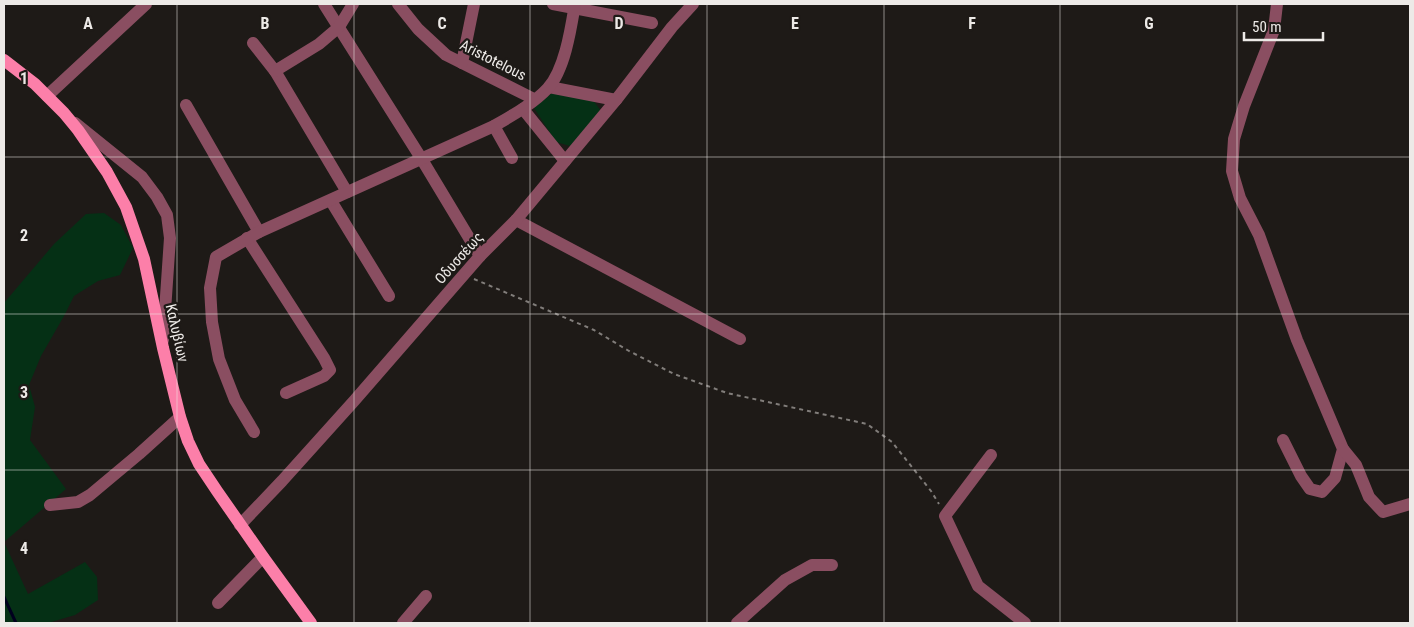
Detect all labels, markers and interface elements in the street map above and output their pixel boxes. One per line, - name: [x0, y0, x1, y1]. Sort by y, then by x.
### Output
- scale bar: [1244, 10, 1323, 42]
- text: A: [83, 14, 93, 33]
- text: B: [261, 14, 270, 33]
- text: C: [437, 14, 447, 33]
- text: D: [614, 14, 624, 33]
- text: E: [791, 14, 799, 33]
- text: F: [968, 14, 976, 33]
- text: G: [1144, 14, 1154, 33]
- text: 50 m: [1252, 18, 1282, 36]
- street label: Aristotelous: [457, 36, 529, 84]
- text: 1: [20, 69, 28, 88]
- text: 2: [20, 226, 28, 245]
- street label: Οδυσσέως: [431, 228, 487, 288]
- street label: Καλυβίων: [162, 302, 193, 364]
- text: 3: [20, 383, 28, 402]
- text: 4: [20, 539, 28, 558]

